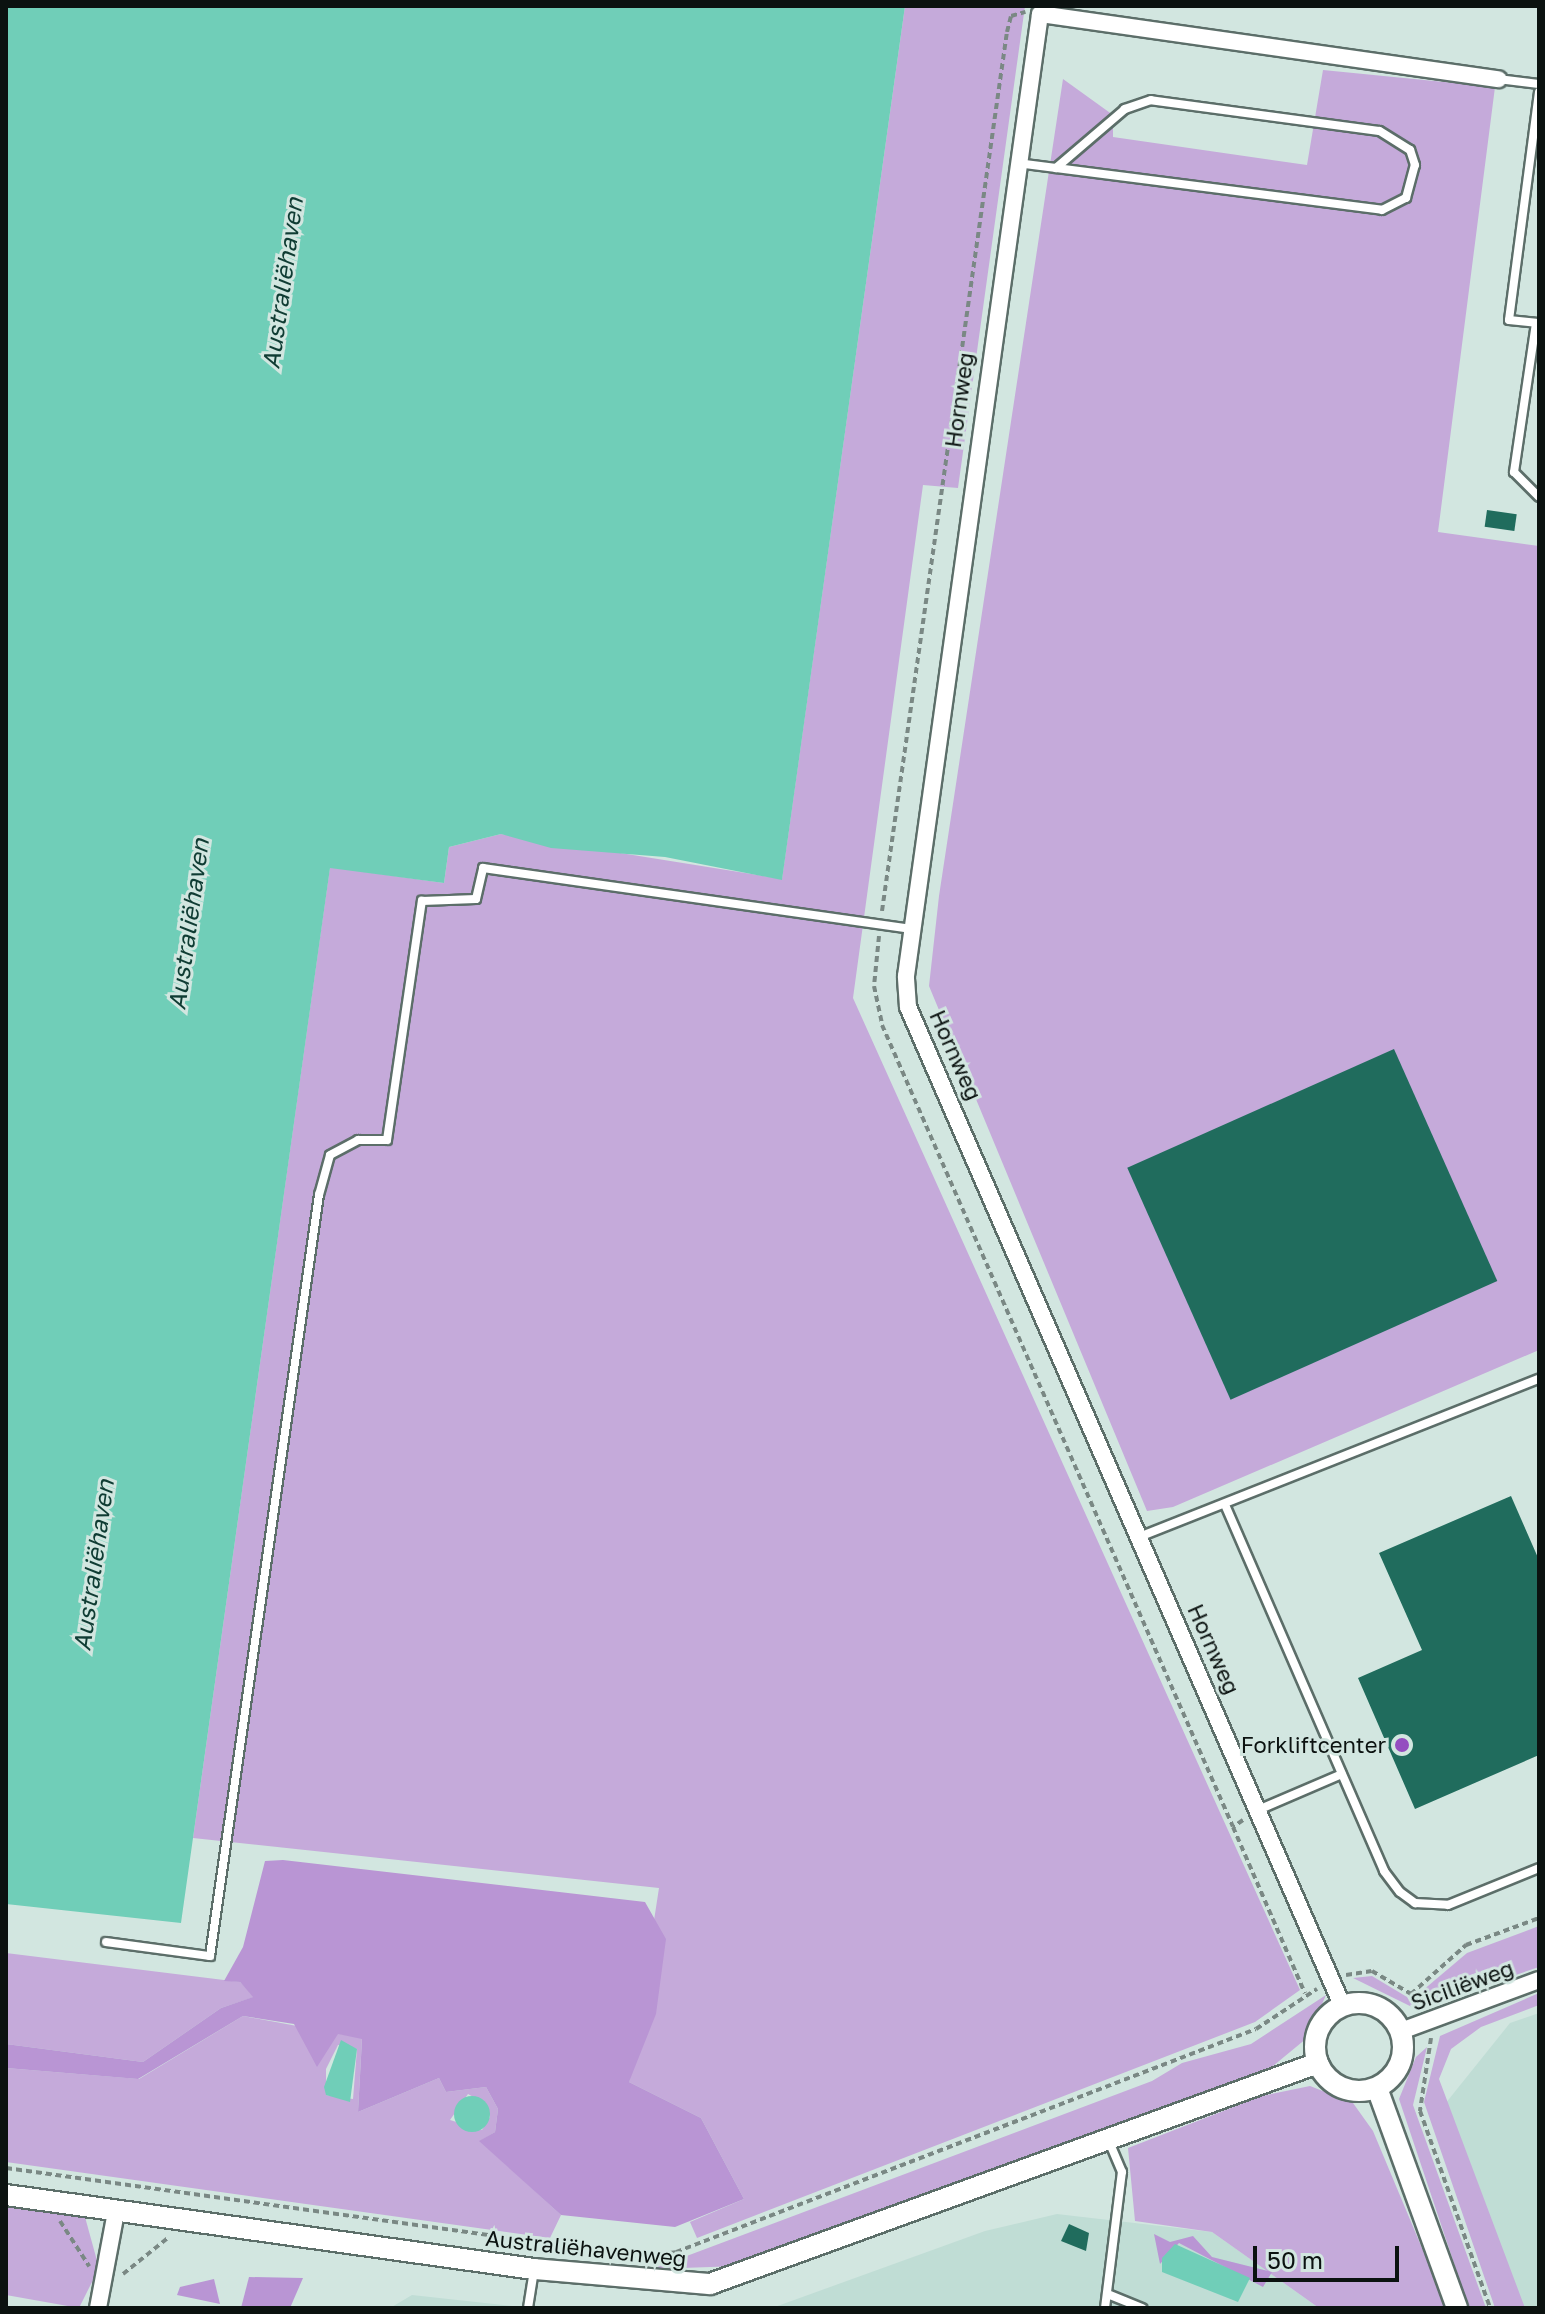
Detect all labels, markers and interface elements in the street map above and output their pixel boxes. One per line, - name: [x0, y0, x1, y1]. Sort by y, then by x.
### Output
- water label: Australiëhaven: [256, 196, 308, 370]
- street label: Hornweg: [939, 351, 979, 449]
- water label: Australiëhaven: [162, 837, 214, 1011]
- street label: Hornweg: [924, 1006, 988, 1104]
- water label: Australiëhaven: [67, 1478, 119, 1652]
- street label: Hornweg: [1182, 1600, 1246, 1698]
- place label: Forkliftcenter: [1241, 1732, 1386, 1758]
- marker: Forkliftcenter: [1393, 1736, 1411, 1754]
- street label: Siciliëweg: [1407, 1954, 1517, 2016]
- street label: Australiëhavenweg: [484, 2224, 688, 2272]
- scale bar: [1257, 2230, 1403, 2280]
- text: 50 m: [1267, 2245, 1323, 2274]

